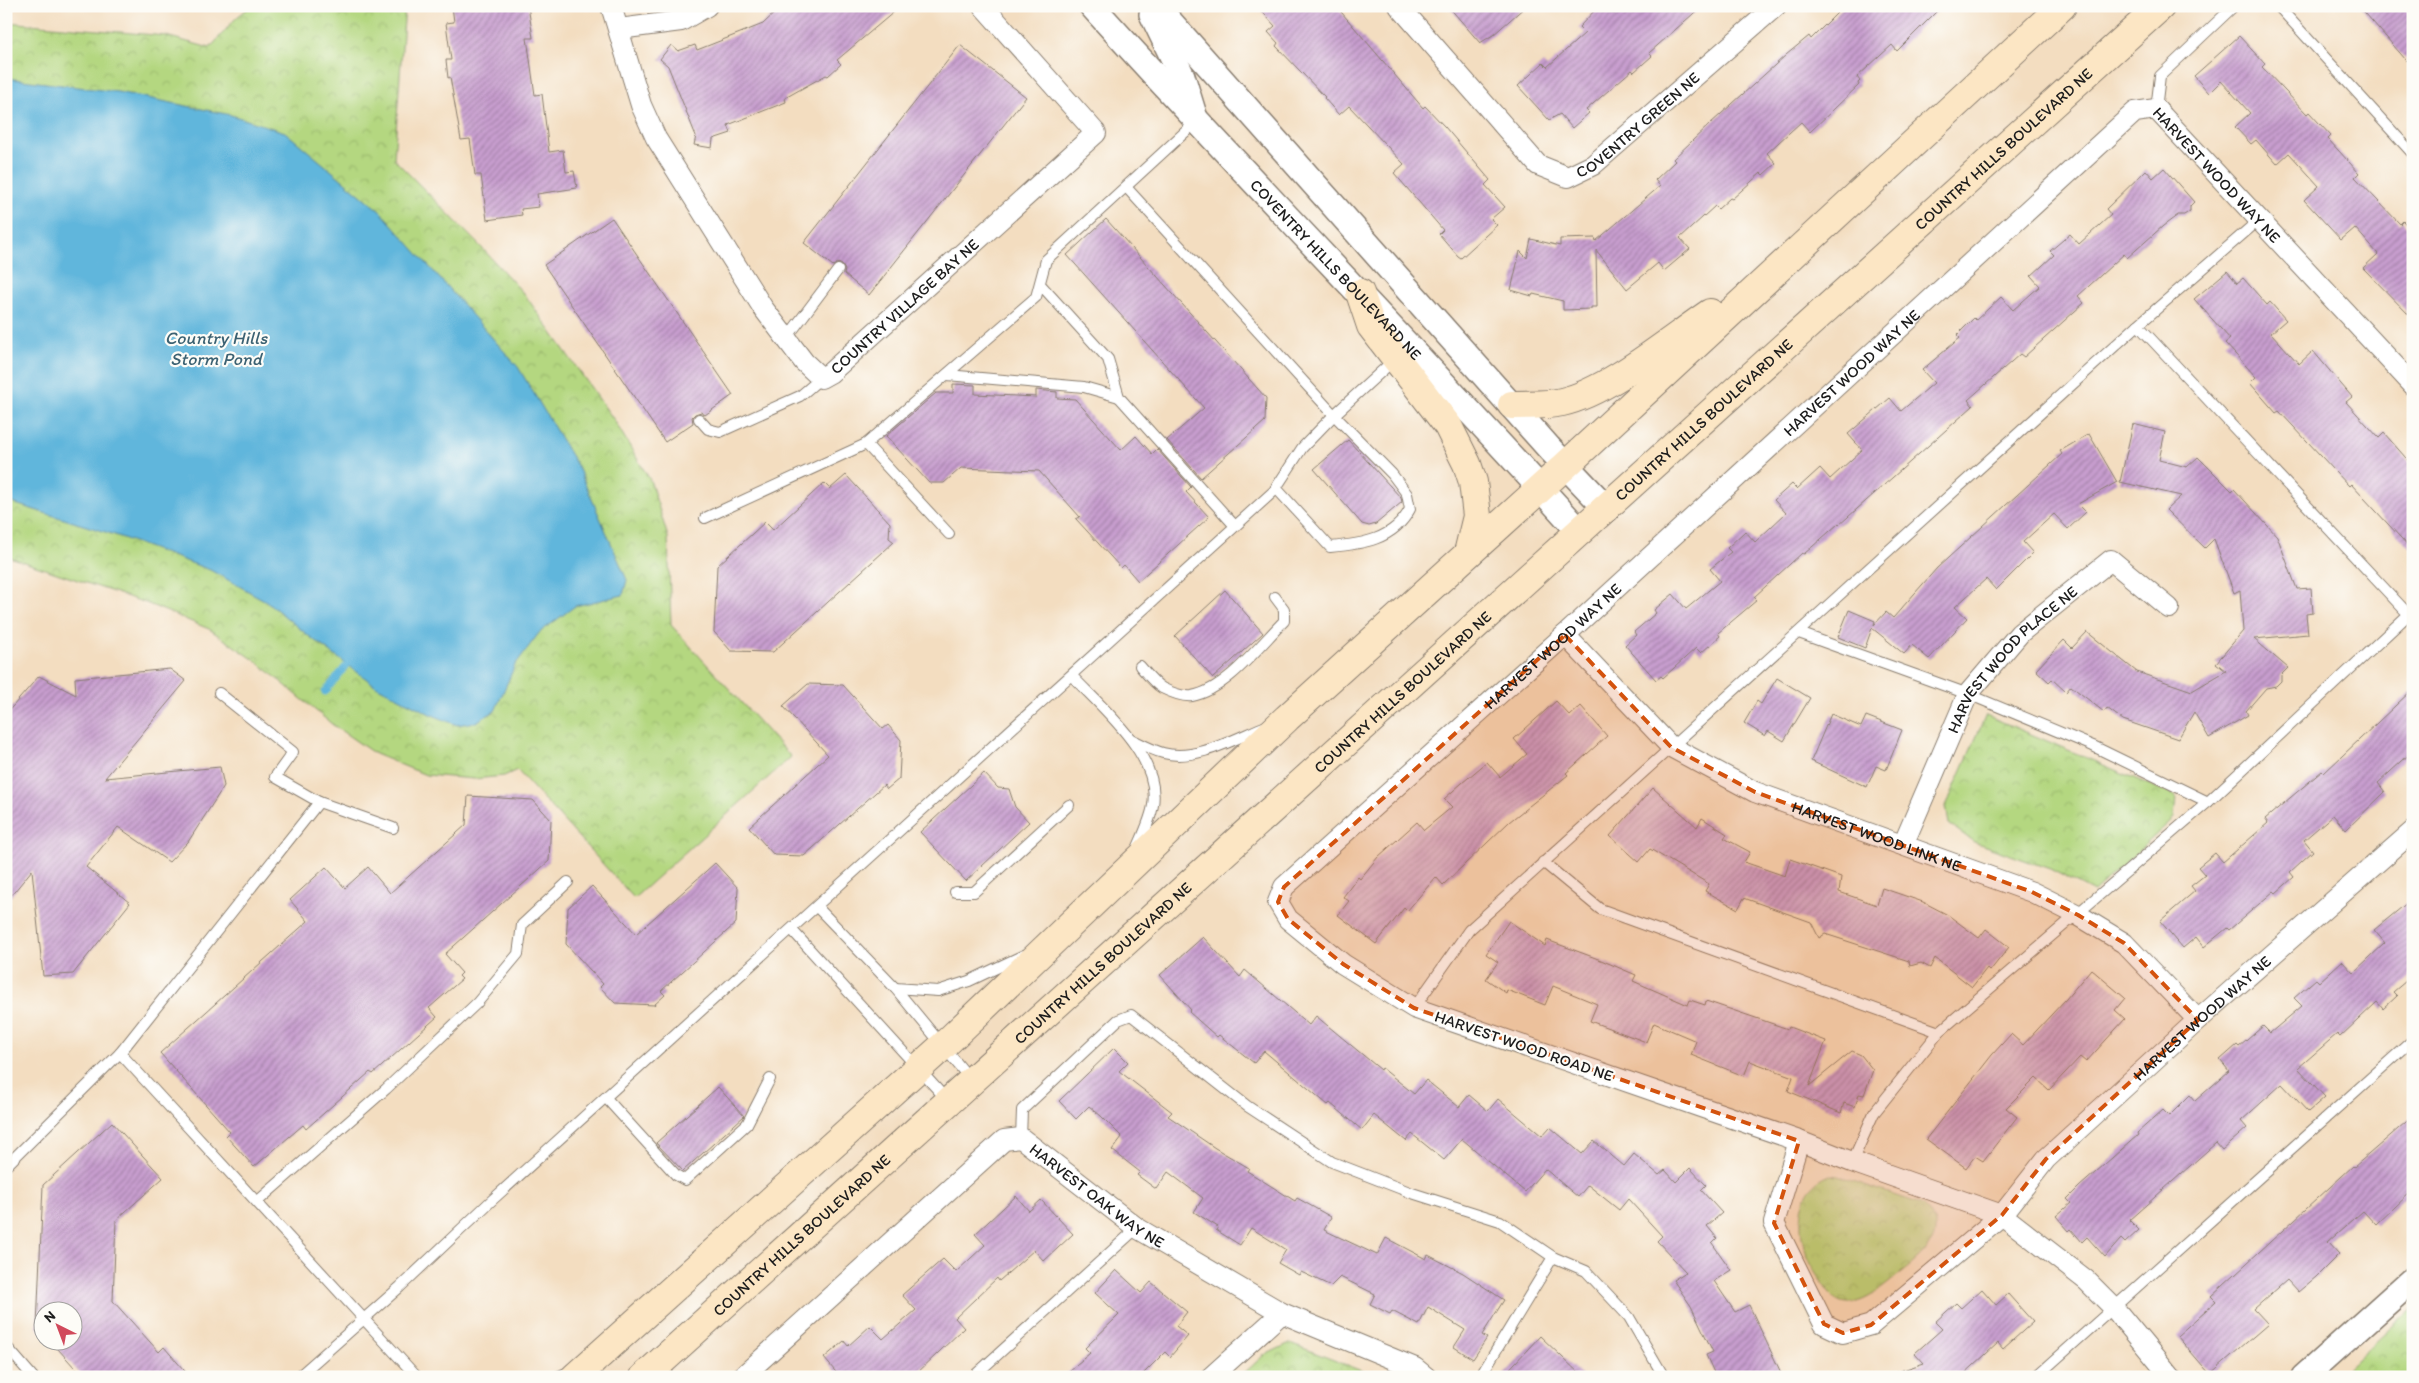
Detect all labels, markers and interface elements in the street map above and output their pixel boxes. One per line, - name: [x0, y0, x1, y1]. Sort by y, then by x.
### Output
- street label: COUNTRY HILLS BOULEVARD NE: [1910, 63, 2096, 234]
- street label: COVENTRY GREEN NE: [1573, 68, 1703, 181]
- street label: HARVEST WOOD WAY NE: [2149, 103, 2285, 246]
- street label: COVENTRY HILLS BOULEVARD NE: [1247, 175, 1426, 364]
- street label: COUNTRY VILLAGE BAY NE: [826, 234, 982, 378]
- street label: HARVEST WOOD WAY NE: [1779, 305, 1923, 440]
- water label: Country Hills Storm Pond: [165, 327, 268, 370]
- street label: COUNTRY HILLS BOULEVARD NE: [1611, 334, 1796, 505]
- street label: HARVEST WOOD WAY NE: [1480, 579, 1625, 713]
- street label: HARVEST WOOD PLACE NE: [1943, 581, 2081, 736]
- street label: COUNTRY HILLS BOULEVARD NE: [1310, 607, 1495, 777]
- street label: HARVEST WOOD LINK NE: [1789, 797, 1964, 875]
- street label: COUNTRY HILLS BOULEVARD NE: [1010, 877, 1195, 1048]
- street label: HARVEST WOOD WAY NE: [2129, 951, 2275, 1084]
- street label: HARVEST WOOD ROAD NE: [1432, 1006, 1616, 1086]
- street label: HARVEST OAK WAY NE: [1026, 1139, 1168, 1252]
- street label: COUNTRY HILLS BOULEVARD NE: [709, 1150, 894, 1320]
- north arrow: [32, 1300, 82, 1350]
- text: N: [40, 1307, 59, 1326]

